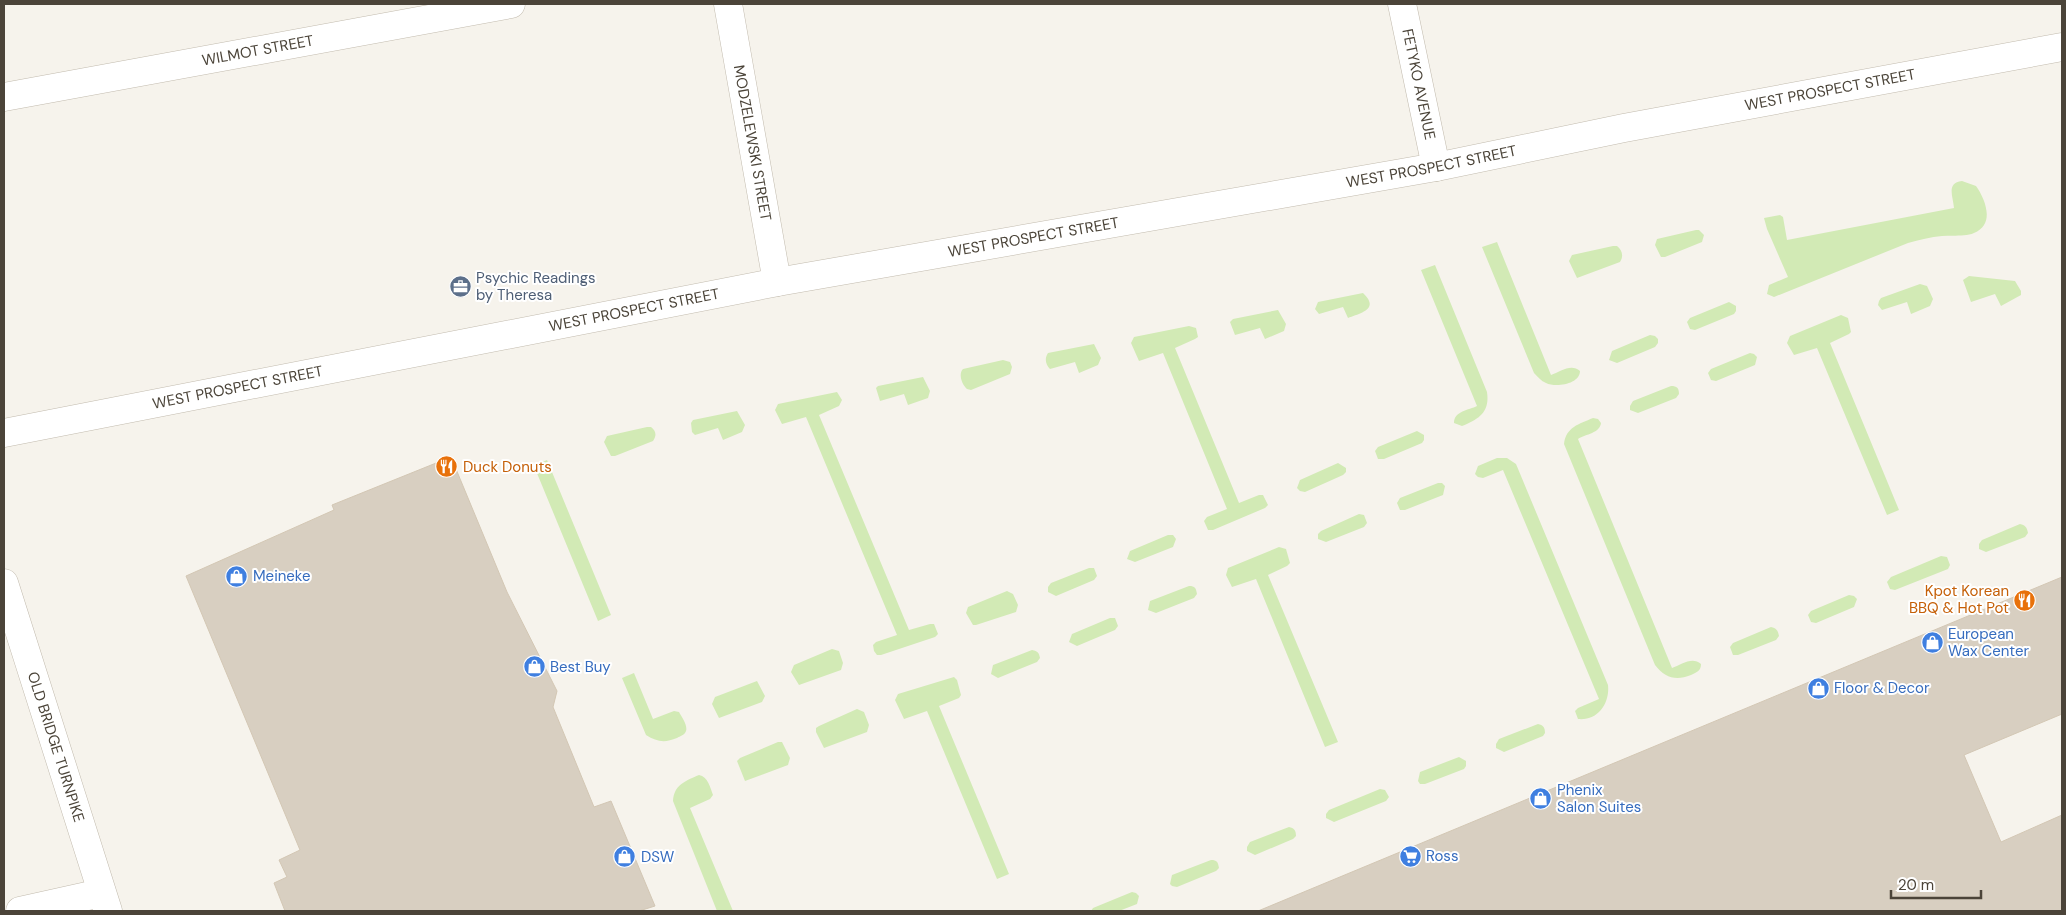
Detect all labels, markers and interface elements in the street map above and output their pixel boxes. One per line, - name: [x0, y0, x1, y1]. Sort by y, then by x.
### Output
- street label: FETYKO AVENUE: [1397, 27, 1440, 142]
- street label: WILMOT STREET: [200, 30, 315, 71]
- street label: MODZELEWSKI STREET: [729, 63, 776, 222]
- street label: WEST PROSPECT STREET: [1743, 64, 1917, 115]
- street label: WEST PROSPECT STREET: [1344, 141, 1518, 193]
- street label: WEST PROSPECT STREET: [947, 213, 1121, 262]
- place label: Psychic Readings by Theresa: [476, 268, 596, 305]
- office icon: Psychic Readings by Theresa: [448, 275, 472, 299]
- street label: WEST PROSPECT STREET: [547, 284, 721, 336]
- street label: WEST PROSPECT STREET: [151, 361, 324, 414]
- restaurant icon: Duck Donuts: [435, 455, 459, 479]
- place label: Duck Donuts: [463, 457, 552, 477]
- shop icon: Meineke: [225, 564, 249, 588]
- place label: Meineke: [253, 566, 310, 586]
- place label: Kpot Korean BBQ & Hot Pot: [1909, 581, 2009, 618]
- restaurant icon: Kpot Korean BBQ & Hot Pot: [2013, 588, 2037, 612]
- place label: European Wax Center: [1948, 624, 2029, 661]
- shop icon: European Wax Center: [1920, 631, 1944, 655]
- shop icon: Best Buy: [522, 655, 546, 679]
- place label: Best Buy: [550, 657, 611, 677]
- street label: OLD BRIDGE TURNPIKE: [23, 669, 89, 825]
- shop icon: Floor & Decor: [1806, 676, 1830, 700]
- place label: Floor & Decor: [1834, 678, 1930, 698]
- place label: Phenix Salon Suites: [1557, 780, 1641, 817]
- shop icon: Phenix Salon Suites: [1529, 787, 1553, 811]
- supermarket icon: Ross: [1398, 844, 1422, 868]
- shop icon: DSW: [613, 845, 637, 869]
- place label: Ross: [1426, 846, 1458, 866]
- place label: DSW: [641, 847, 675, 867]
- scale bar: [1891, 868, 1981, 900]
- text: 20 m: [1898, 875, 1934, 895]

